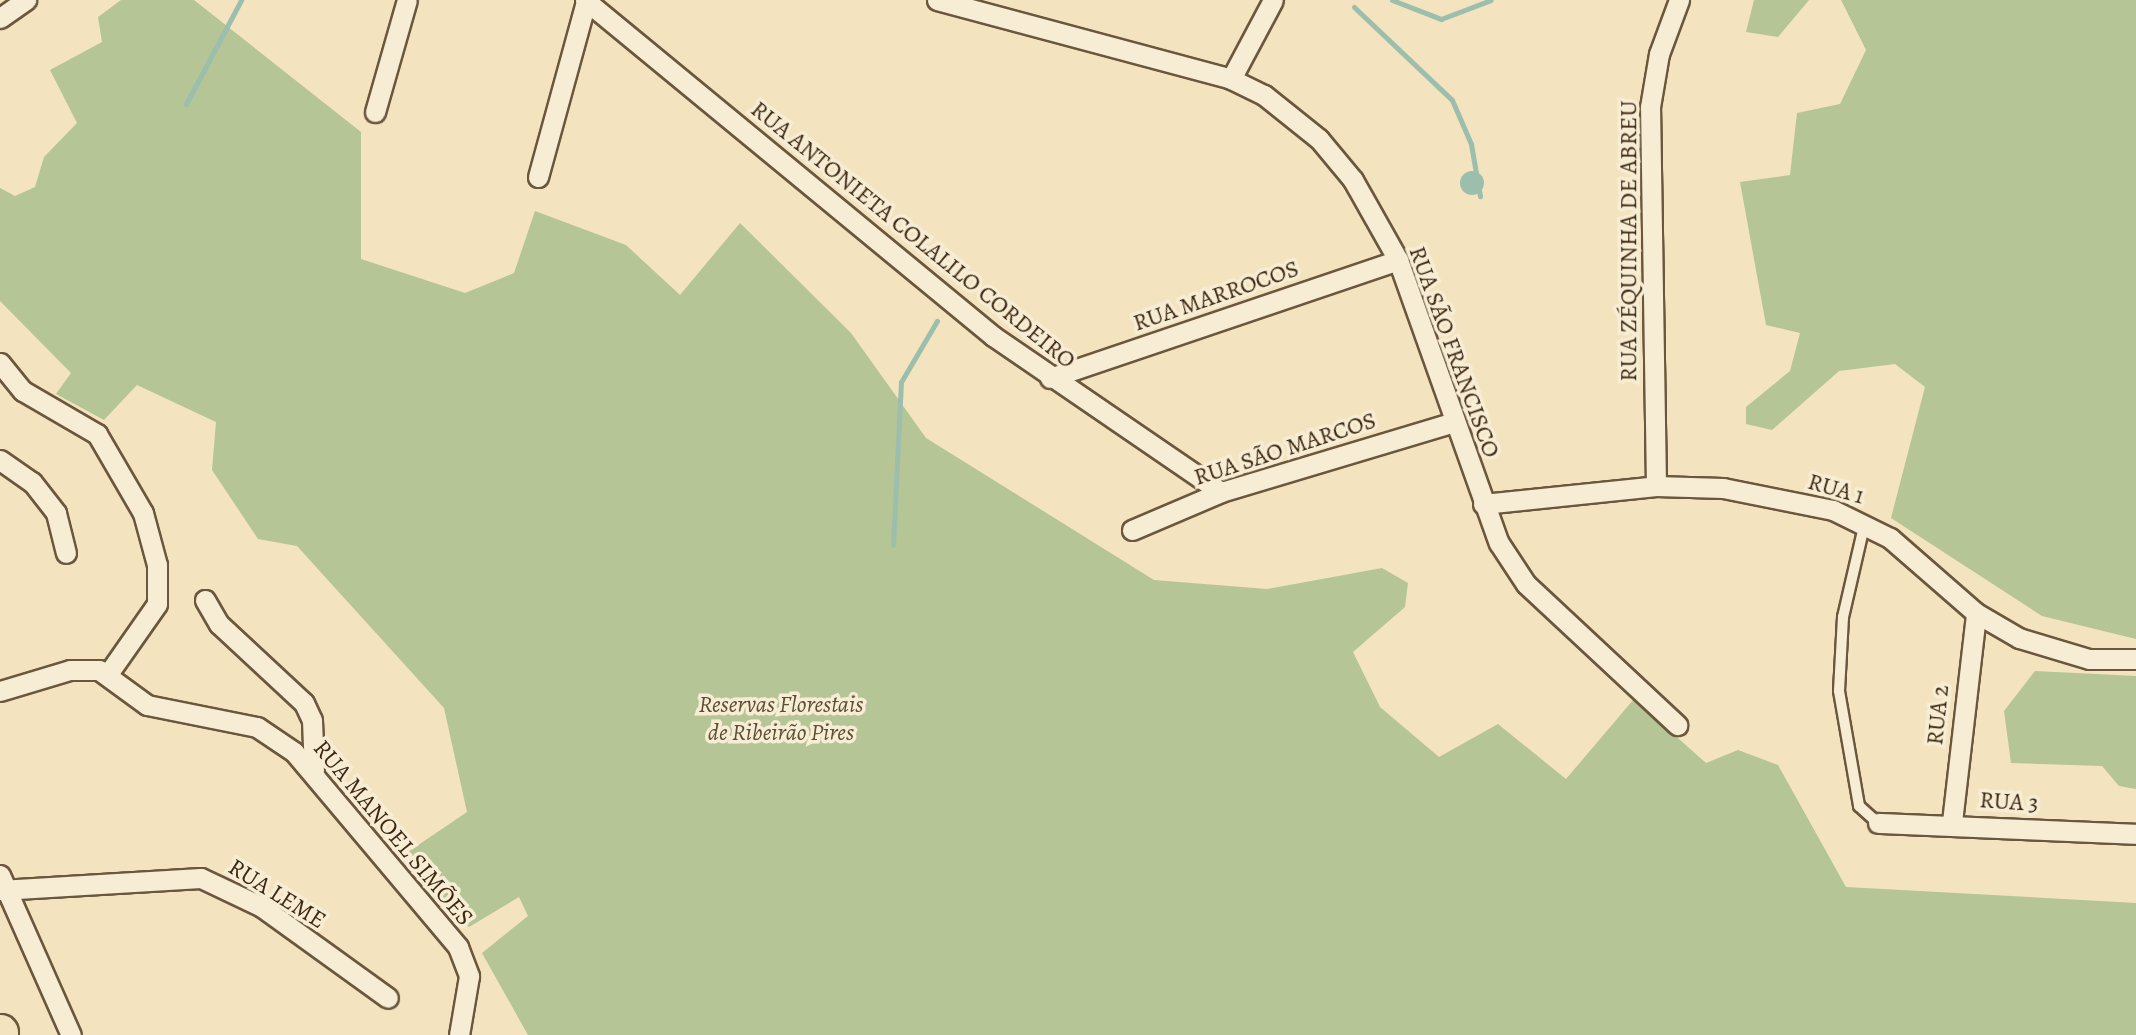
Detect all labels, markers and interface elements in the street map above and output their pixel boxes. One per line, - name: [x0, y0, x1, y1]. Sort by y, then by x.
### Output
- street label: RUA ANTONIETA COLALILO CORDEIRO: [745, 95, 1081, 375]
- street label: RUA ZÉQUINHA DE ABREU: [1615, 100, 1643, 382]
- street label: RUA SÃO FRANCISCO: [1402, 242, 1506, 462]
- street label: RUA MARROCOS: [1129, 254, 1303, 338]
- street label: RUA SÃO MARCOS: [1190, 406, 1380, 492]
- street label: RUA 1: [1805, 467, 1867, 511]
- street label: RUA 2: [1921, 683, 1955, 747]
- park label: Reservas Florestais de Ribeirão Pires: [699, 691, 863, 747]
- street label: RUA MANOEL SIMÕES: [307, 734, 479, 932]
- street label: RUA 3: [1979, 786, 2039, 818]
- street label: RUA LEME: [223, 853, 331, 935]

